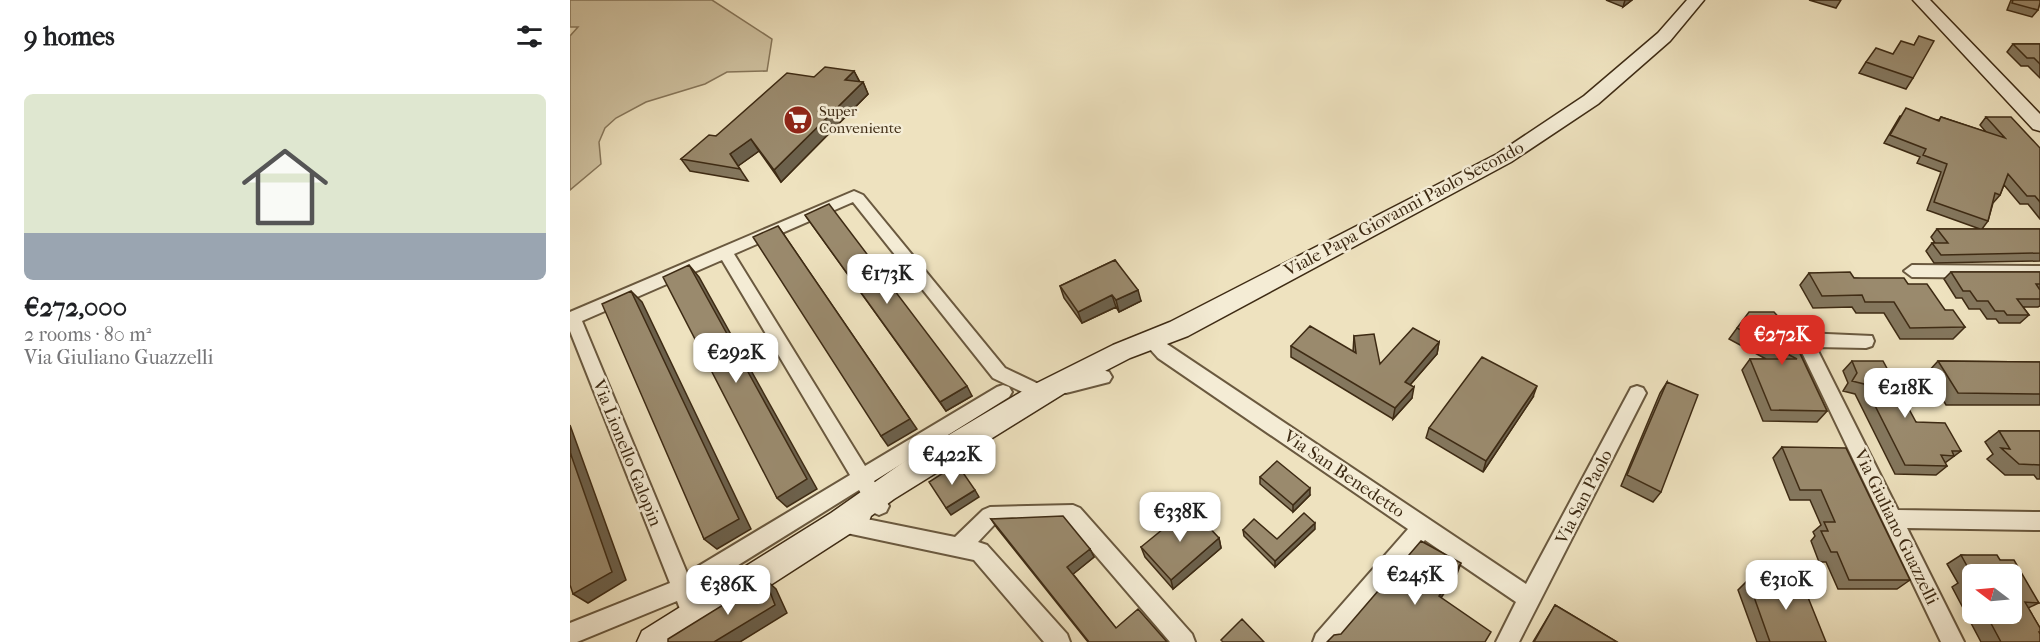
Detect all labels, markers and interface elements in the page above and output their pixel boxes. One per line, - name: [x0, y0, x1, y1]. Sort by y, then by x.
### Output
- icon: filters: [513, 20, 546, 53]
- text: 9 homes: [24, 21, 115, 52]
- place label: Super Conveniente: [819, 102, 902, 137]
- supermarket icon: Super Conveniente: [782, 104, 814, 136]
- icon: home: [231, 133, 339, 241]
- street label: Viale Papa Giovanni Paolo Secondo: [1280, 137, 1527, 282]
- pin: €173K: [845, 254, 929, 305]
- text: €173K: [861, 262, 913, 285]
- text: €272,000: [24, 292, 127, 323]
- pin: €272K: [1740, 315, 1824, 366]
- text: 2 rooms · 80 m²: [24, 323, 151, 346]
- text: €272K: [1754, 323, 1810, 346]
- pin: €292K: [694, 333, 778, 384]
- text: €292K: [707, 341, 765, 364]
- text: Via Giuliano Guazzelli: [24, 346, 213, 369]
- pin: €218K: [1863, 368, 1947, 419]
- street label: Via Lionello Galopin: [588, 376, 666, 530]
- text: €218K: [1878, 376, 1932, 399]
- street label: Via San Benedetto: [1279, 425, 1409, 522]
- pin: €422K: [910, 435, 994, 486]
- text: €422K: [923, 443, 981, 466]
- street label: Via Giuliano Guazzelli: [1849, 445, 1943, 609]
- street label: Via San Paolo: [1551, 446, 1617, 549]
- pin: €338K: [1138, 492, 1222, 543]
- text: €338K: [1154, 500, 1206, 523]
- pin: €245K: [1373, 555, 1457, 606]
- pin: €310K: [1744, 560, 1828, 611]
- text: €245K: [1387, 563, 1443, 586]
- north arrow: [1962, 564, 2022, 624]
- map controls: [1962, 564, 2022, 624]
- pin: €386K: [686, 565, 770, 616]
- text: €310K: [1760, 568, 1812, 591]
- text: €386K: [700, 573, 756, 596]

